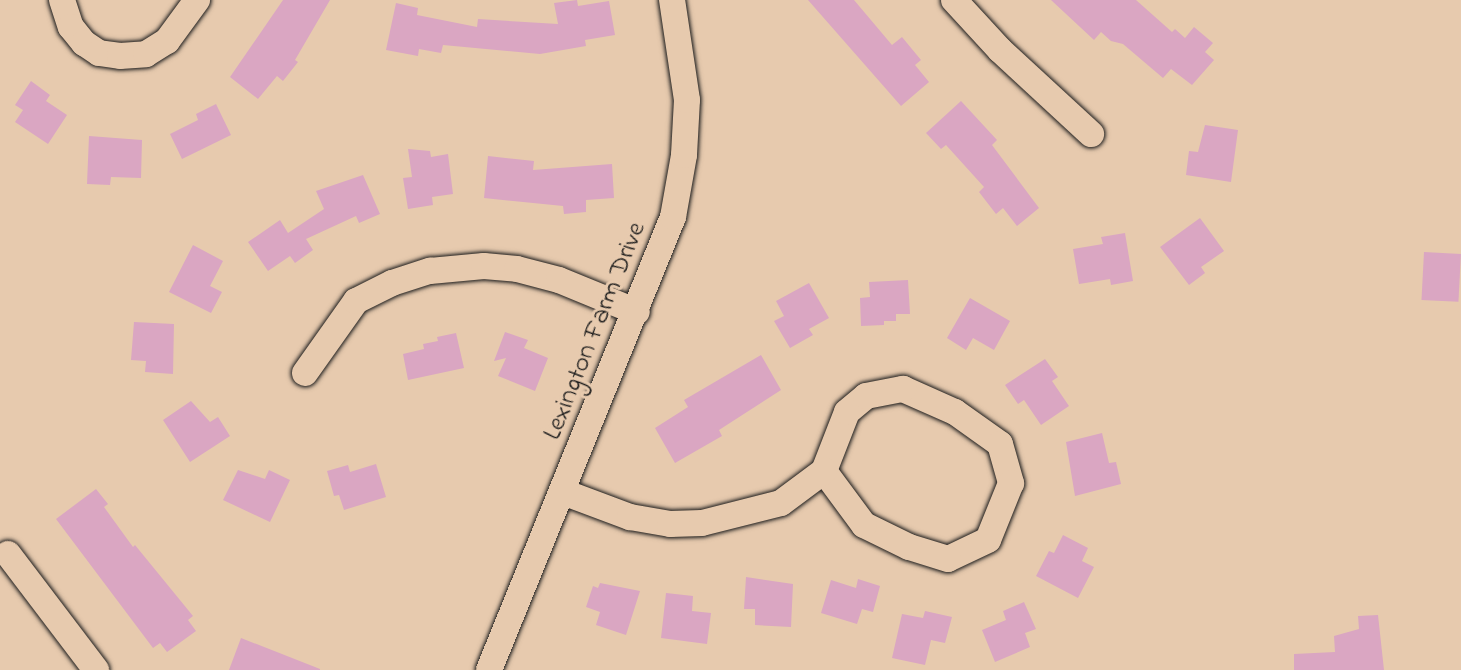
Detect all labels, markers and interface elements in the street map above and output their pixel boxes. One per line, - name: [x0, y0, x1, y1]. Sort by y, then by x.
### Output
- street label: Lexington Farm Drive: [536, 217, 654, 445]

